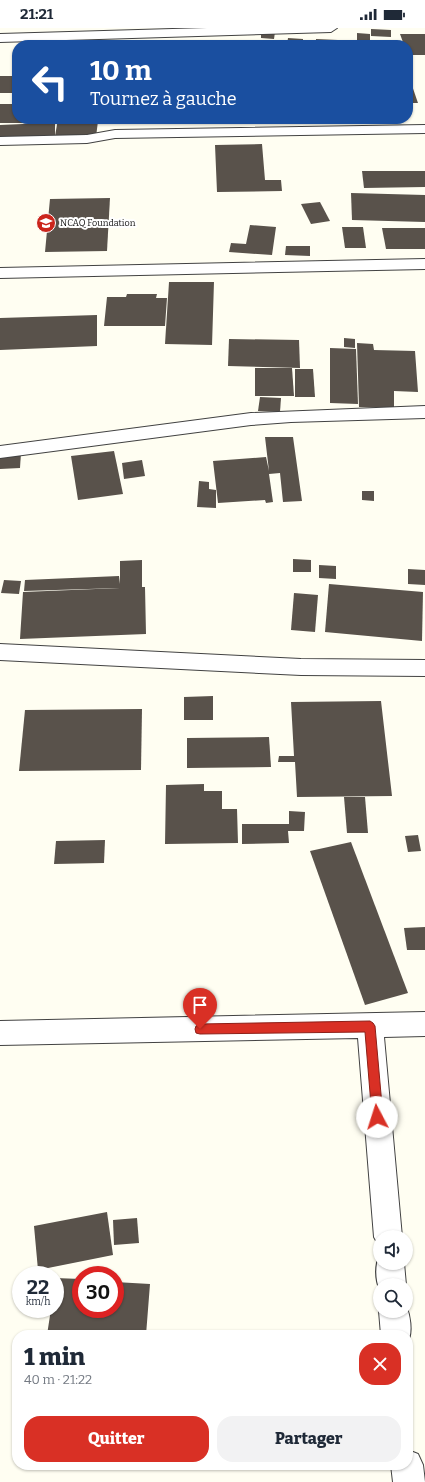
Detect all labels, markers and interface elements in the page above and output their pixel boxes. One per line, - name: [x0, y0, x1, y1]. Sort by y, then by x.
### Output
- text: 21:21: [20, 5, 53, 23]
- text: 10 m: [90, 54, 152, 87]
- icon: left: [24, 56, 76, 108]
- text: Tournez à gauche: [90, 88, 237, 110]
- school or university icon: NCAQ Foundation: [35, 212, 57, 234]
- place label: NCAQ Foundation: [60, 218, 136, 228]
- pin: [183, 988, 217, 1029]
- icon: arrive: [189, 994, 211, 1016]
- position arrow: [356, 1096, 398, 1138]
- map controls: [373, 1230, 413, 1318]
- button: sound: [373, 1230, 413, 1270]
- speed limit sign: 30: [72, 1266, 124, 1318]
- text: 22: [27, 1275, 49, 1299]
- button: search: [373, 1278, 413, 1318]
- text: km/h: [26, 1296, 50, 1308]
- text: 1 min: [24, 1343, 85, 1371]
- button: close: [359, 1343, 401, 1385]
- text: 40 m · 21:22: [24, 1372, 92, 1387]
- button: Quitter: [24, 1416, 209, 1462]
- button: Partager: [217, 1416, 401, 1462]

